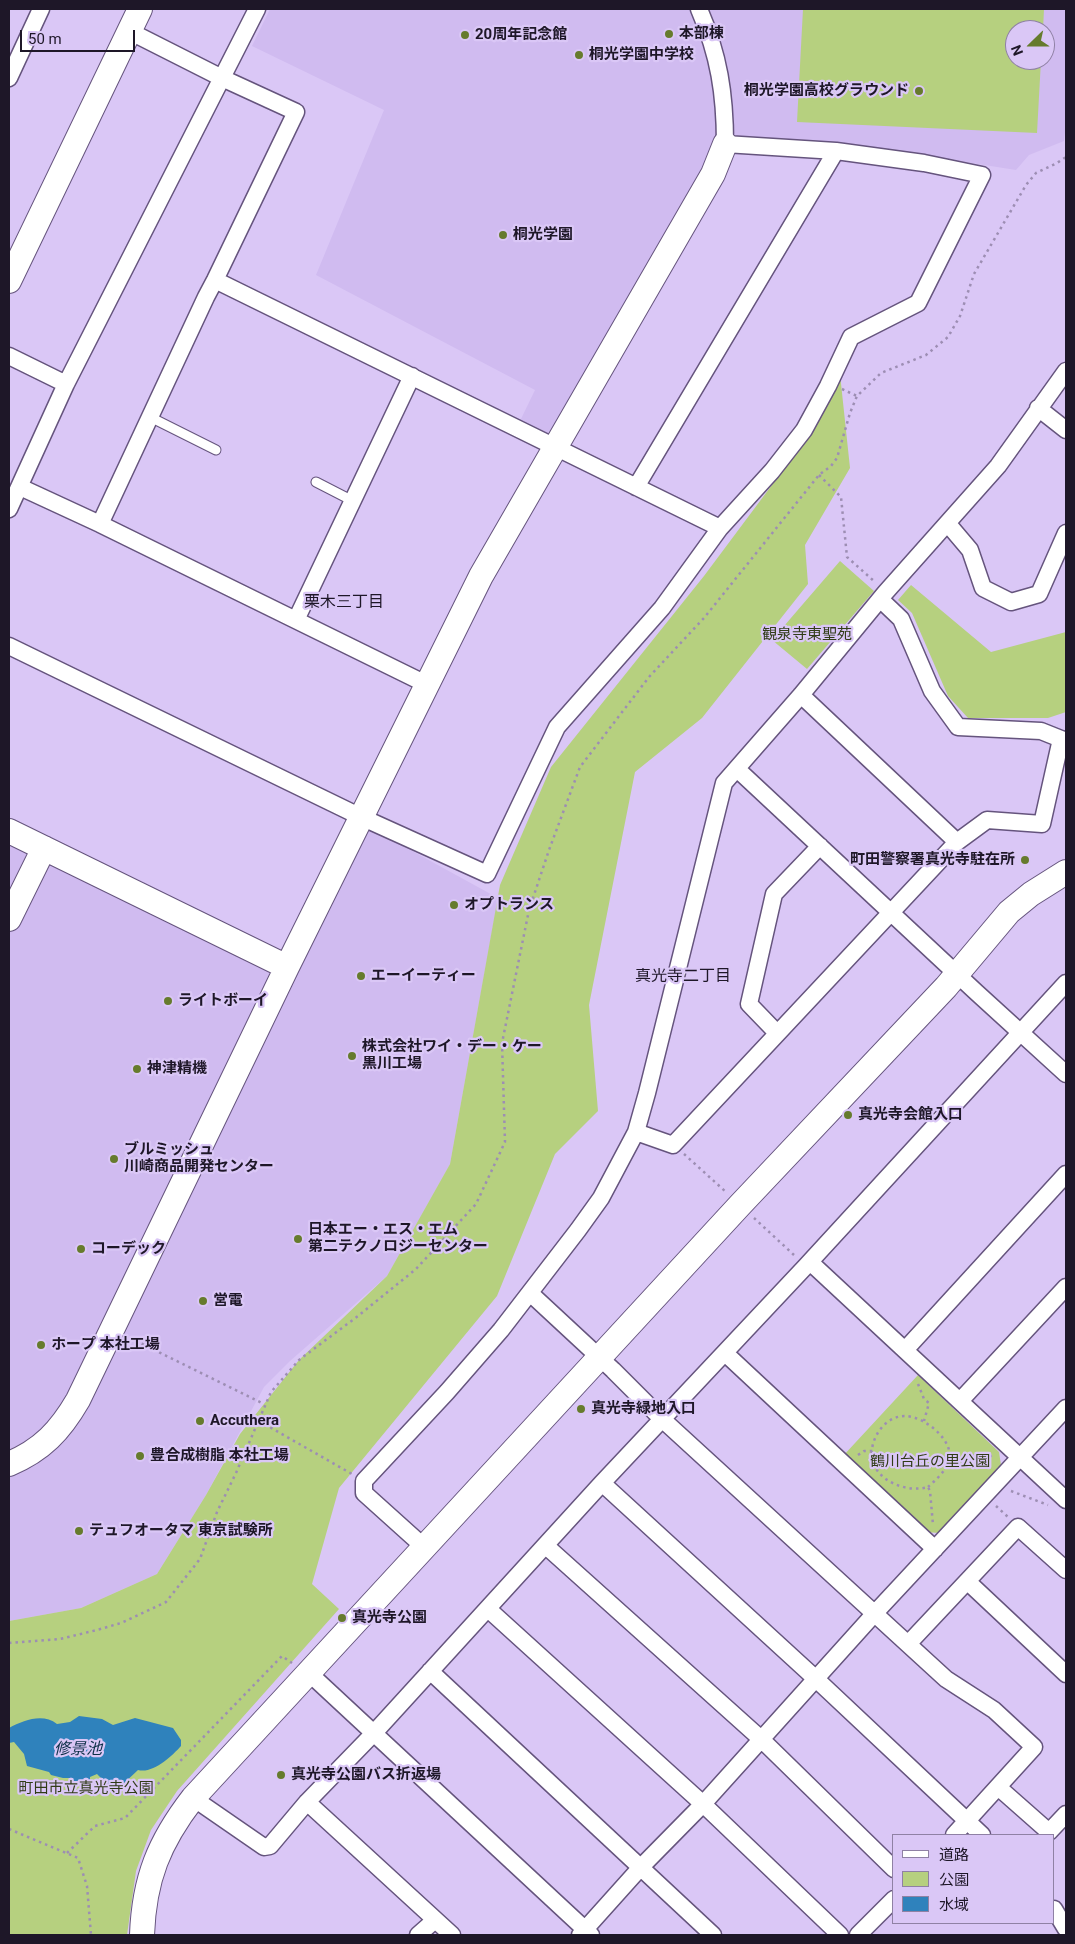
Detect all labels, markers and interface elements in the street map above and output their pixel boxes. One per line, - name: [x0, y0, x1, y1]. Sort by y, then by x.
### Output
- scale bar: [22, 20, 138, 52]
- north arrow: [1005, 20, 1055, 70]
- place label: 本部棟: [679, 25, 724, 43]
- place label: 20周年記念館: [475, 26, 567, 44]
- marker: 本部棟: [663, 28, 675, 40]
- marker: 20周年記念館: [459, 29, 471, 41]
- text: 50 m: [28, 30, 62, 48]
- text: N: [1008, 43, 1026, 58]
- place label: 桐光学園中学校: [589, 46, 694, 64]
- marker: 桐光学園中学校: [573, 49, 585, 61]
- place label: 桐光学園高校グラウンド: [744, 82, 909, 100]
- marker: 桐光学園高校グラウンド: [913, 85, 925, 97]
- place label: 桐光学園: [513, 226, 573, 244]
- marker: 桐光学園: [497, 229, 509, 241]
- district label: 栗木三丁目: [304, 593, 384, 613]
- park label: 観泉寺東聖苑: [762, 626, 852, 644]
- place label: 町田警察署真光寺駐在所: [850, 851, 1015, 869]
- marker: 町田警察署真光寺駐在所: [1019, 854, 1031, 866]
- place label: オプトランス: [464, 896, 554, 914]
- marker: オプトランス: [448, 899, 460, 911]
- place label: エーイーティー: [371, 967, 476, 985]
- district label: 真光寺二丁目: [635, 967, 731, 987]
- marker: エーイーティー: [355, 970, 367, 982]
- place label: ライトボーイ: [178, 992, 268, 1010]
- marker: ライトボーイ: [162, 995, 174, 1007]
- place label: 株式会社ワイ・デー・ケー 黒川工場: [362, 1038, 542, 1073]
- marker: 株式会社ワイ・デー・ケー 黒川工場: [346, 1050, 358, 1062]
- place label: 神津精機: [147, 1060, 207, 1078]
- marker: 神津精機: [131, 1063, 143, 1075]
- place label: 真光寺会館入口: [858, 1106, 963, 1124]
- marker: 真光寺会館入口: [842, 1109, 854, 1121]
- place label: ブルミッシュ 川崎商品開発センター: [124, 1141, 274, 1176]
- marker: ブルミッシュ 川崎商品開発センター: [108, 1153, 120, 1165]
- place label: 日本エー・エス・エム 第二テクノロジーセンター: [308, 1221, 488, 1256]
- marker: 日本エー・エス・エム 第二テクノロジーセンター: [292, 1233, 304, 1245]
- place label: コーデック: [91, 1240, 166, 1258]
- marker: コーデック: [75, 1243, 87, 1255]
- place label: 営電: [213, 1292, 243, 1310]
- marker: 営電: [197, 1295, 209, 1307]
- place label: ホープ 本社工場: [51, 1336, 160, 1354]
- marker: ホープ 本社工場: [35, 1339, 47, 1351]
- place label: 真光寺緑地入口: [591, 1400, 696, 1418]
- marker: 真光寺緑地入口: [575, 1403, 587, 1415]
- place label: Accuthera: [210, 1412, 279, 1430]
- marker: Accuthera: [194, 1415, 206, 1427]
- place label: 豊合成樹脂 本社工場: [150, 1447, 289, 1465]
- marker: 豊合成樹脂 本社工場: [134, 1450, 146, 1462]
- park label: 鶴川台丘の里公園: [870, 1453, 990, 1471]
- place label: テュフオータマ 東京試験所: [89, 1522, 273, 1540]
- marker: テュフオータマ 東京試験所: [73, 1525, 85, 1537]
- place label: 真光寺公園: [352, 1609, 427, 1627]
- marker: 真光寺公園: [336, 1612, 348, 1624]
- water label: 修景池: [54, 1740, 102, 1760]
- place label: 真光寺公園バス折返場: [291, 1766, 441, 1784]
- marker: 真光寺公園バス折返場: [275, 1769, 287, 1781]
- park label: 町田市立真光寺公園: [19, 1780, 153, 1798]
- legend: [892, 1834, 1055, 1924]
- text: 道路: [939, 1846, 969, 1864]
- text: 公園: [939, 1871, 969, 1889]
- text: 水域: [939, 1896, 969, 1914]

